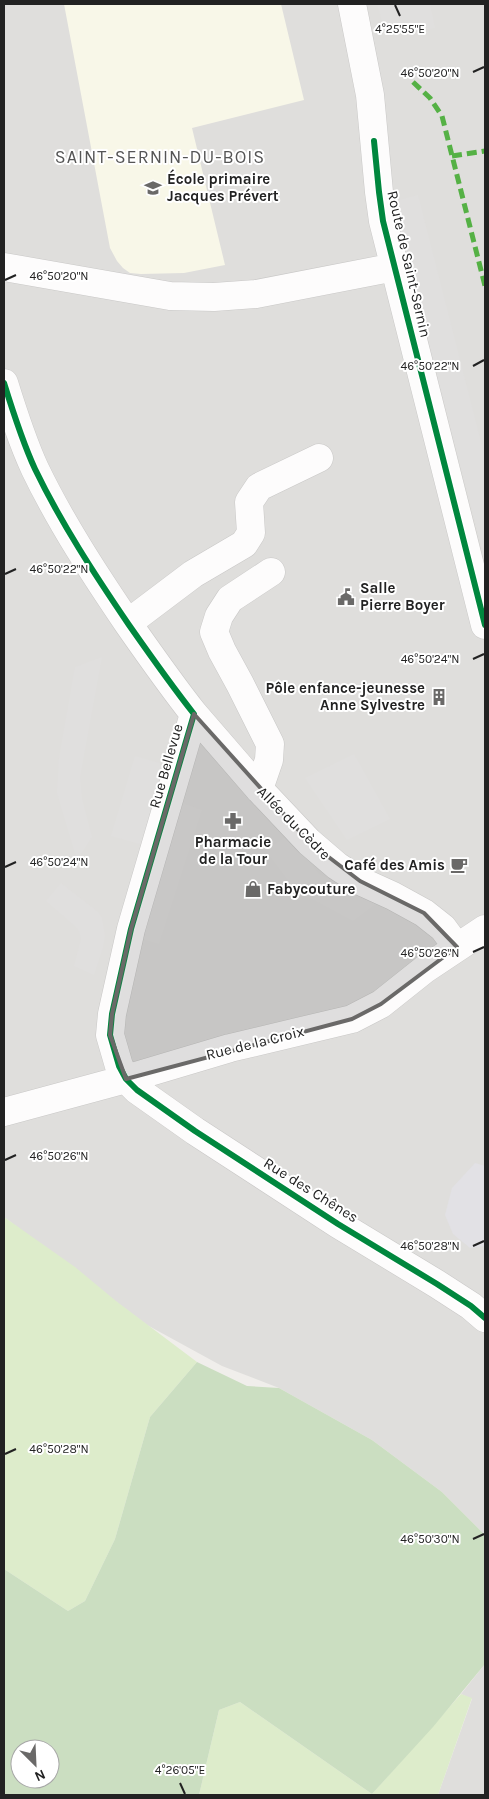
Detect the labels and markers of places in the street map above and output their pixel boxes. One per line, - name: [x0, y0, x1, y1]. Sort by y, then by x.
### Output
- place label: École primaire Jacques Prévert: [167, 169, 279, 205]
- school or university icon: École primaire Jacques Prévert: [143, 178, 163, 198]
- place label: Salle Pierre Boyer: [360, 579, 445, 614]
- public building icon: Salle Pierre Boyer: [336, 587, 356, 607]
- place label: Pôle enfance-jeunesse Anne Sylvestre: [266, 679, 425, 714]
- building icon: Pôle enfance-jeunesse Anne Sylvestre: [429, 687, 449, 707]
- pharmacy icon: Pharmacie de la Tour: [223, 811, 243, 831]
- place label: Pharmacie de la Tour: [195, 833, 271, 868]
- cafe icon: Café des Amis: [449, 855, 469, 875]
- place label: Café des Amis: [344, 856, 445, 874]
- shop icon: Fabycouture: [243, 879, 263, 899]
- place label: Fabycouture: [267, 880, 355, 898]

